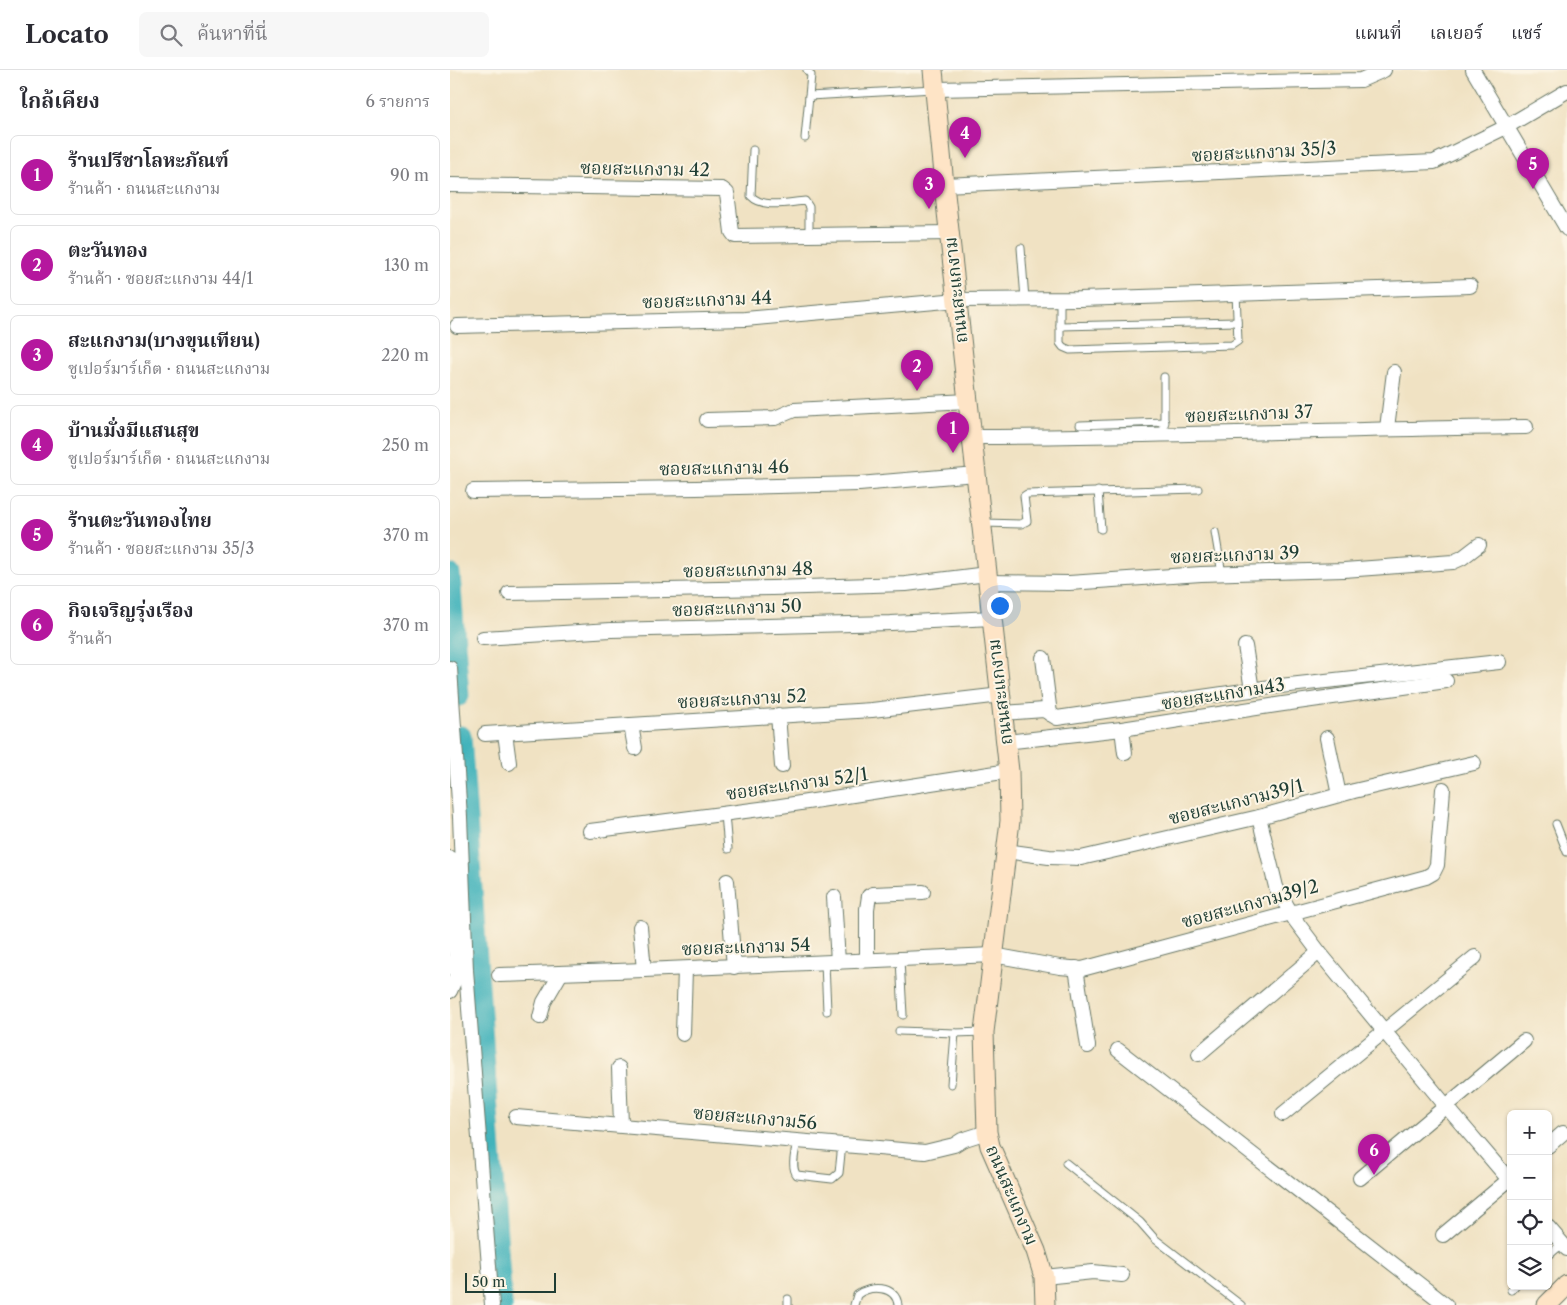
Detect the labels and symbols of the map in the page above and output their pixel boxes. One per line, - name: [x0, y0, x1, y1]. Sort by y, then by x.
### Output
- pin: 4: [949, 117, 981, 158]
- street label: ซอยสะแกงาม 35/3: [1191, 137, 1337, 167]
- pin: 5: [1517, 148, 1549, 189]
- street label: ซอยสะแกงาม 42: [580, 157, 710, 181]
- pin: 3: [913, 168, 945, 209]
- street label: ถนนสะแกงาม: [939, 236, 973, 344]
- street label: ซอยสะแกงาม 44: [642, 287, 772, 313]
- pin: 2: [901, 350, 933, 391]
- street label: ซอยสะแกงาม 37: [1185, 401, 1313, 427]
- pin: 1: [937, 412, 969, 453]
- street label: ซอยสะแกงาม 46: [659, 456, 789, 480]
- street label: ซอยสะแกงาม 39: [1170, 542, 1300, 568]
- street label: ซอยสะแกงาม 48: [683, 558, 813, 582]
- your location: [987, 593, 1013, 619]
- street label: ซอยสะแกงาม 50: [672, 595, 802, 621]
- street label: ถนนสะแกงาม: [983, 638, 1017, 746]
- street label: ซอยสะแกงาม43: [1160, 673, 1286, 715]
- street label: ซอยสะแกงาม 52: [677, 685, 807, 713]
- street label: ซอยสะแกงาม 52/1: [725, 763, 870, 805]
- street label: ซอยสะแกงาม39/1: [1166, 775, 1306, 829]
- street label: ซอยสะแกงาม39/2: [1179, 875, 1321, 933]
- street label: ซอยสะแกงาม 54: [681, 934, 811, 960]
- street label: ซอยสะแกงาม56: [692, 1102, 818, 1134]
- pin: 6: [1358, 1134, 1390, 1175]
- street label: ถนนสะแกงาม: [981, 1142, 1043, 1248]
- scale bar: [465, 1270, 556, 1293]

